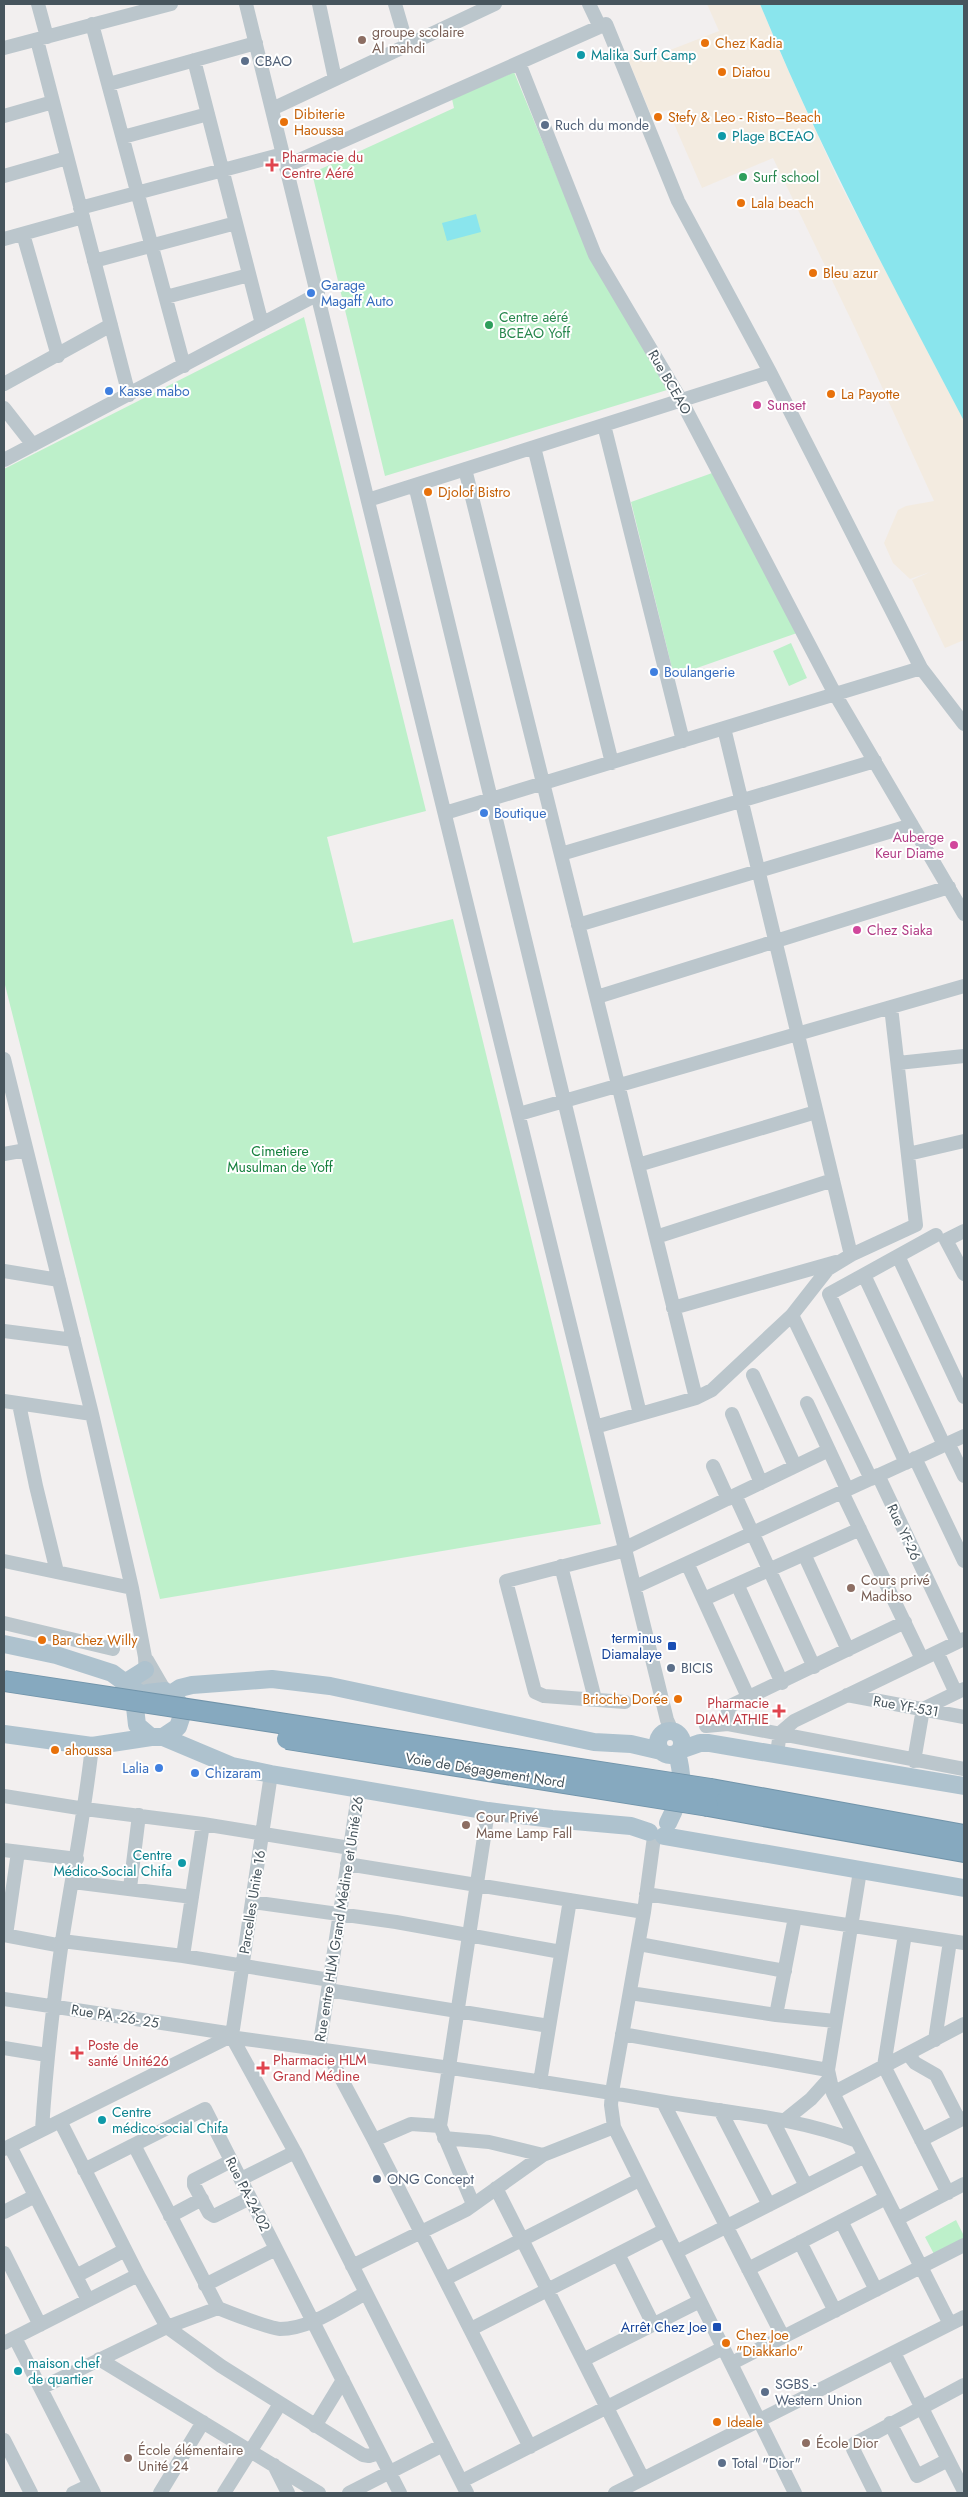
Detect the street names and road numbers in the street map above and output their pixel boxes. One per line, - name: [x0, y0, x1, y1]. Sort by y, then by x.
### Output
- street label: Rue BCEAO: [643, 346, 697, 418]
- street label: Rue YF-26: [882, 1500, 926, 1564]
- street label: Rue YF-531: [872, 1690, 940, 1722]
- street label: Voie de Dégagement Nord: [404, 1748, 566, 1792]
- street label: Rue entre HLM Grand Médine et Unité 26: [310, 1795, 368, 2043]
- street label: Parcelles Unite 16: [234, 1849, 270, 1955]
- street label: Rue PA -26- 25: [70, 1999, 160, 2033]
- street label: Rue PA-24-02: [221, 2153, 275, 2235]

